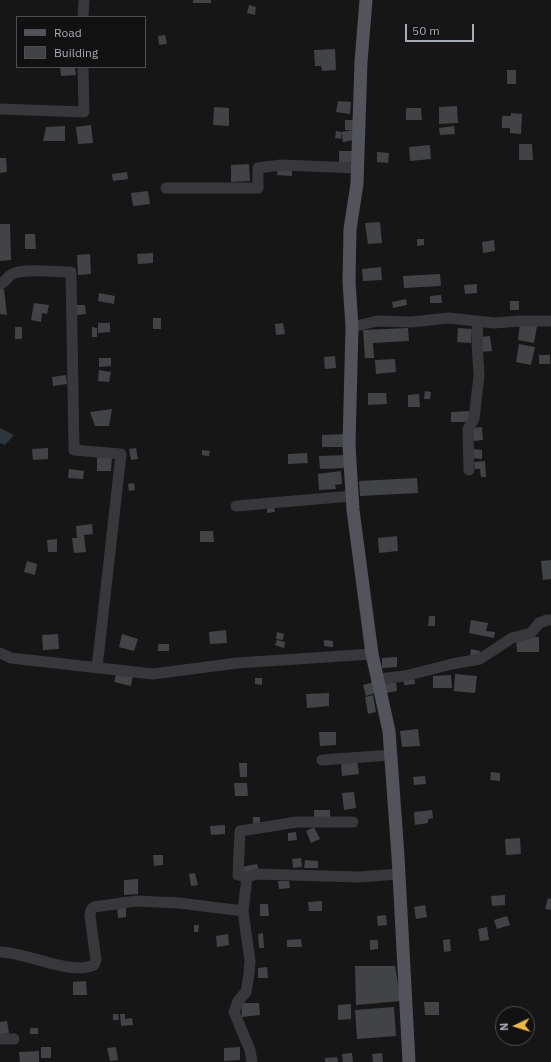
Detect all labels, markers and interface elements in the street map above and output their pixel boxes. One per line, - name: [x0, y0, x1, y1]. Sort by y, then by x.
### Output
- legend: [16, 16, 146, 68]
- scale bar: [407, 16, 476, 42]
- text: 50 m: [412, 23, 440, 38]
- text: Road: [54, 25, 82, 40]
- text: Building: [54, 45, 98, 60]
- north arrow: [495, 1006, 535, 1046]
- text: N: [497, 1022, 511, 1031]

